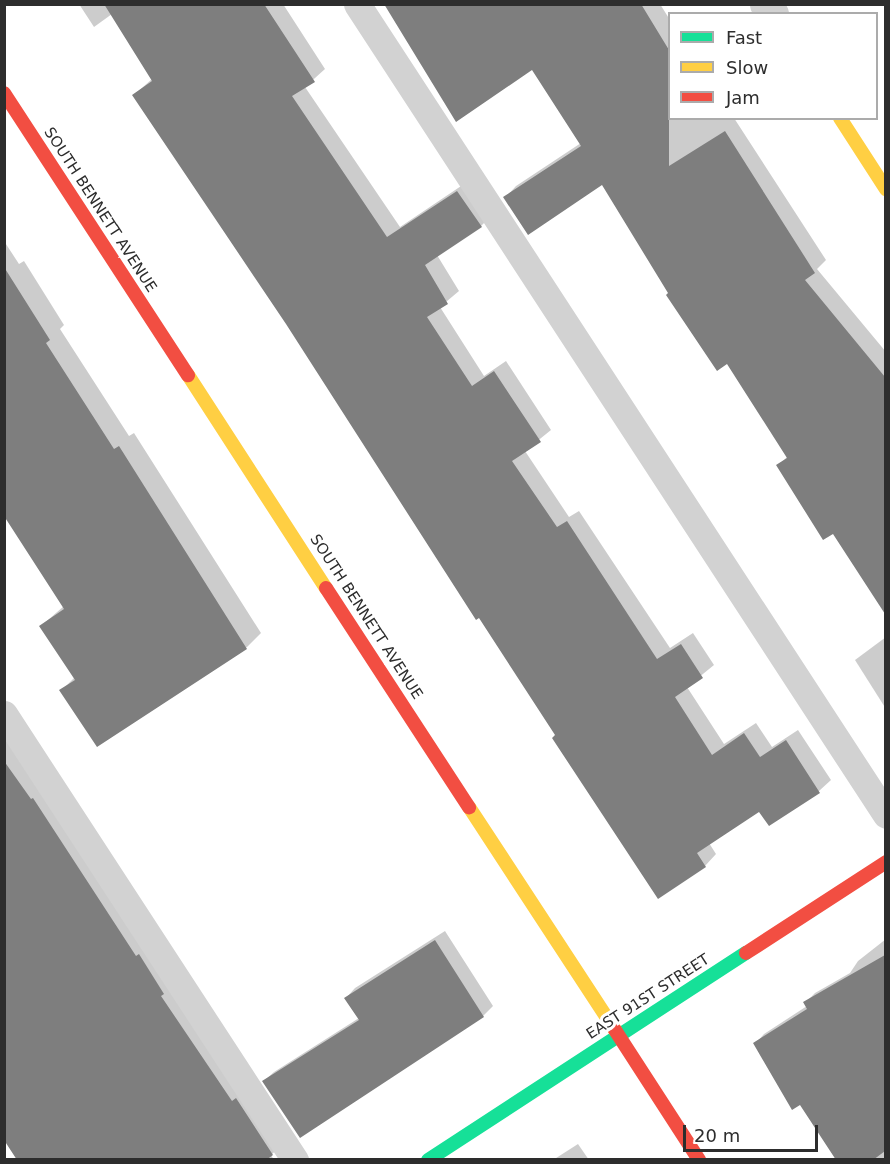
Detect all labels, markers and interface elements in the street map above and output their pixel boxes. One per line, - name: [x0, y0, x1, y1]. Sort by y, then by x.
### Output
- legend: [668, 12, 878, 120]
- text: Fast: [726, 27, 762, 48]
- text: Slow: [726, 57, 768, 78]
- text: Jam: [726, 87, 760, 108]
- street label: SOUTH BENNETT AVENUE: [40, 124, 160, 296]
- street label: SOUTH BENNETT AVENUE: [306, 531, 426, 703]
- street label: EAST 91ST STREET: [583, 951, 713, 1043]
- scale bar: [686, 1113, 821, 1151]
- text: 20 m: [694, 1125, 740, 1146]

